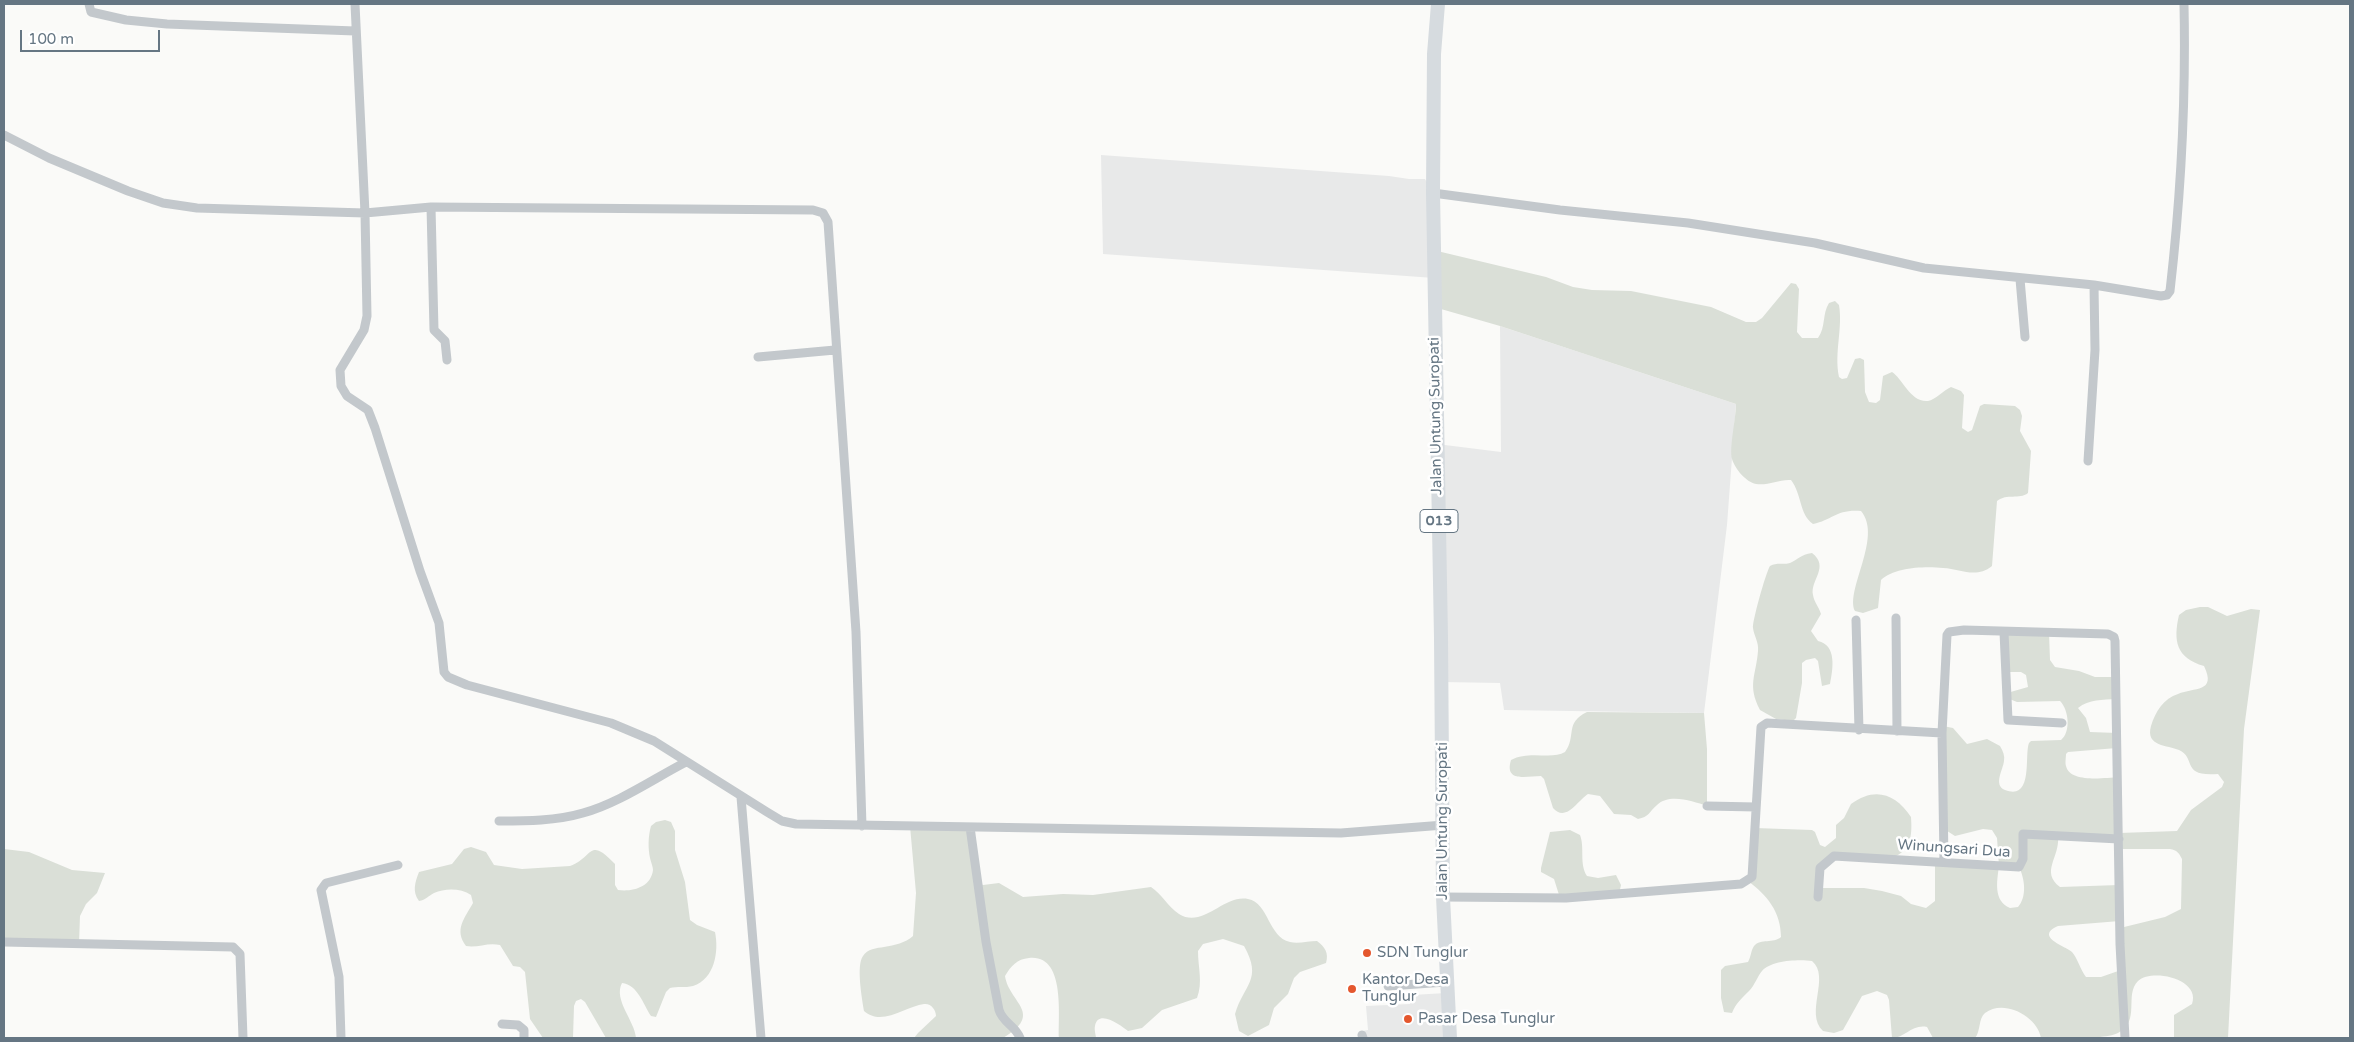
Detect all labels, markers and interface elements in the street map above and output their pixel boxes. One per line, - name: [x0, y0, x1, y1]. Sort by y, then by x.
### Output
- scale bar: [22, 20, 162, 52]
- text: 100 m: [28, 30, 74, 48]
- street label: Jalan Untung Suropati: [1426, 337, 1446, 495]
- road number: 013: [1420, 510, 1458, 532]
- street label: Jalan Untung Suropati: [1434, 742, 1452, 900]
- street label: Winungsari Dua: [1897, 836, 2011, 862]
- place label: SDN Tunglur: [1377, 944, 1468, 962]
- marker: SDN Tunglur: [1361, 947, 1373, 959]
- place label: Kantor Desa Tunglur: [1362, 971, 1449, 1006]
- marker: Kantor Desa Tunglur: [1346, 983, 1358, 995]
- place label: Pasar Desa Tunglur: [1418, 1010, 1555, 1028]
- marker: Pasar Desa Tunglur: [1402, 1013, 1414, 1025]

